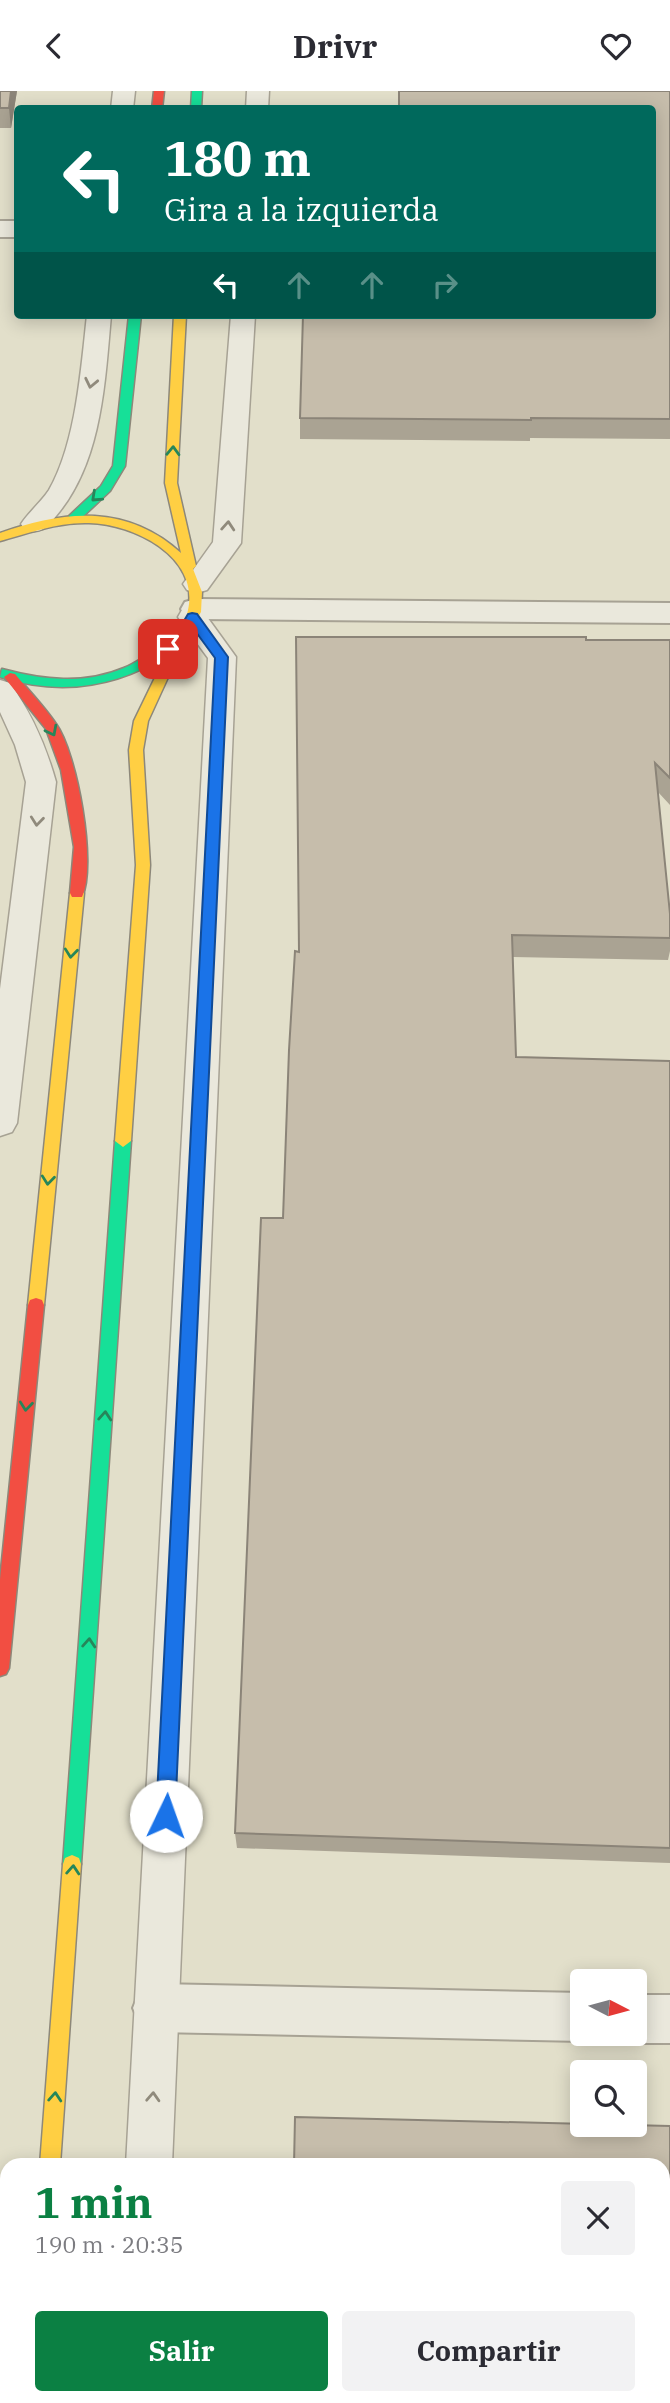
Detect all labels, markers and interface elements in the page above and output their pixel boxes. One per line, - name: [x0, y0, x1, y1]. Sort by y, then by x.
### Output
- text: Drivr: [293, 25, 377, 67]
- icon: back: [35, 27, 73, 65]
- icon: heart: [597, 27, 635, 65]
- text: 180 m: [164, 126, 311, 189]
- icon: left: [49, 133, 140, 224]
- text: Gira a la izquierda: [164, 188, 439, 230]
- icon: left: [207, 266, 245, 304]
- icon: ahead: [280, 266, 318, 304]
- icon: ahead: [353, 266, 391, 304]
- icon: right: [426, 266, 464, 304]
- one-way arrow: [84, 377, 99, 389]
- one-way arrow: [165, 445, 180, 456]
- one-way arrow: [91, 489, 104, 501]
- one-way arrow: [221, 520, 236, 531]
- pin: [138, 619, 198, 679]
- icon: arrive: [149, 630, 187, 668]
- one-way arrow: [43, 724, 57, 736]
- one-way arrow: [29, 815, 44, 827]
- one-way arrow: [63, 947, 78, 959]
- one-way arrow: [41, 1174, 56, 1185]
- one-way arrow: [19, 1401, 34, 1412]
- one-way arrow: [97, 1410, 112, 1421]
- one-way arrow: [81, 1637, 96, 1648]
- position arrow: [129, 1779, 203, 1853]
- one-way arrow: [65, 1864, 80, 1875]
- north arrow: [570, 1969, 648, 2046]
- map controls: [570, 1969, 647, 2137]
- button: search: [570, 2060, 647, 2137]
- one-way arrow: [47, 2091, 62, 2102]
- one-way arrow: [145, 2091, 160, 2102]
- text: 1 min: [35, 2175, 153, 2230]
- button: close: [561, 2181, 635, 2255]
- text: 190 m · 20:35: [35, 2229, 184, 2259]
- button: Salir: [35, 2311, 328, 2391]
- button: Compartir: [342, 2311, 635, 2391]

